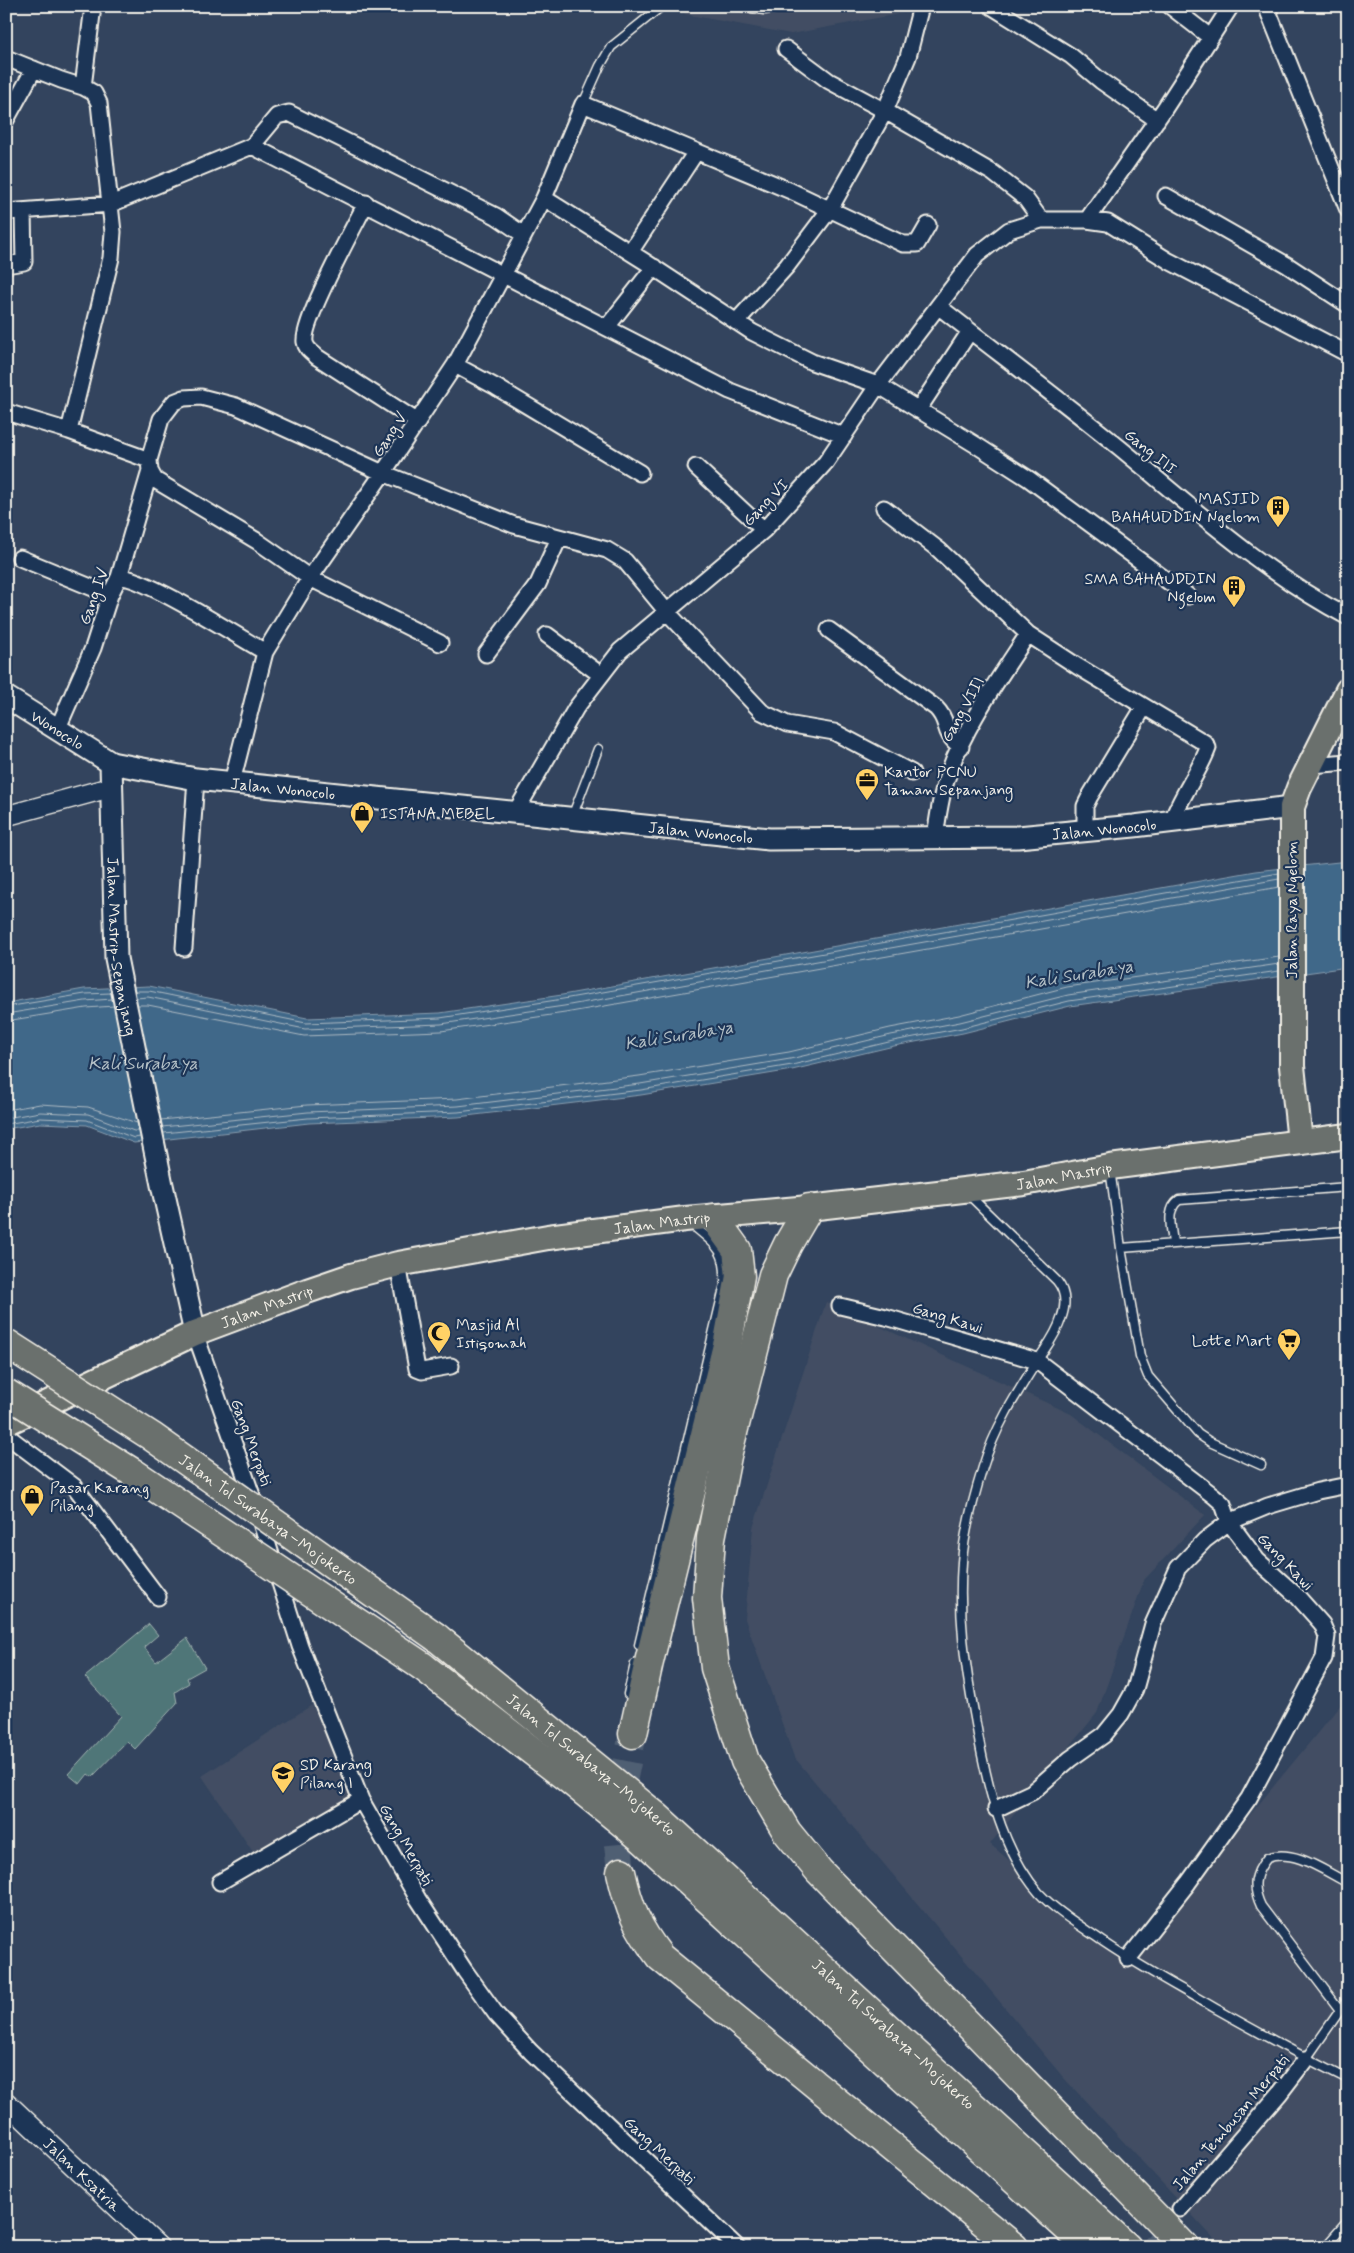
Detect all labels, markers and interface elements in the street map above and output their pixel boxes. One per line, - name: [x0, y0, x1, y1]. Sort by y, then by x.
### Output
- street label: Gang V: [368, 408, 414, 462]
- street label: Gang III: [1119, 425, 1181, 481]
- street label: Gang VI: [738, 475, 794, 532]
- place label: MASJID BAHAUDDIN Ngelom: [1111, 489, 1260, 528]
- building icon: MASJID BAHAUDDIN Ngelom: [1265, 494, 1291, 528]
- street label: Gang IV: [74, 565, 115, 628]
- place label: SMA BAHAUDDIN Ngelom: [1085, 569, 1216, 609]
- building icon: SMA BAHAUDDIN Ngelom: [1221, 574, 1247, 608]
- street label: Gang VIII: [937, 673, 991, 747]
- street label: Wonocolo: [26, 706, 88, 756]
- place label: Kantor PCNU Taman Sepanjang: [884, 762, 1013, 802]
- office icon: Kantor PCNU Taman Sepanjang: [854, 767, 880, 801]
- street label: Jalan Wonocolo: [229, 774, 336, 806]
- shop icon: ISTANA MEBEL: [349, 800, 375, 834]
- place label: ISTANA MEBEL: [380, 804, 495, 825]
- street label: Jalan Wonocolo: [1051, 814, 1158, 846]
- street label: Jalan Wonocolo: [647, 817, 754, 849]
- street label: Jalan Raya Ngelom: [1282, 841, 1303, 979]
- street label: Jalan Mastrip-Sepanjang: [101, 857, 140, 1038]
- water label: Kali Surabaya: [1023, 955, 1135, 995]
- water label: Kali Surabaya: [623, 1016, 735, 1056]
- water label: Kali Surabaya: [88, 1052, 198, 1076]
- street label: Jalan Mastrip: [1015, 1158, 1114, 1196]
- street label: Jalan Mastrip: [612, 1208, 711, 1240]
- street label: Jalan Mastrip: [218, 1281, 316, 1334]
- street label: Gang Kawi: [909, 1298, 985, 1340]
- place label: Masjid Al Istiqomah: [456, 1315, 526, 1354]
- mosque icon: Masjid Al Istiqomah: [426, 1320, 452, 1354]
- supermarket icon: Lotte Mart: [1276, 1327, 1302, 1361]
- place label: Lotte Mart: [1192, 1331, 1272, 1352]
- street label: Gang Merpati: [224, 1396, 276, 1489]
- street label: Jalan Tol Surabaya–Mojokerto: [174, 1450, 361, 1590]
- place label: Pasar Karang Pilang: [50, 1478, 149, 1517]
- shop icon: Pasar Karang Pilang: [19, 1483, 45, 1517]
- street label: Gang Kawi: [1251, 1529, 1318, 1596]
- street label: Jalan Tol Surabaya–Mojokerto: [501, 1689, 680, 1841]
- place label: SD Karang Pilang I: [300, 1755, 372, 1794]
- school or university icon: SD Karang Pilang I: [270, 1760, 296, 1794]
- street label: Gang Merpati: [373, 1800, 438, 1890]
- street label: Jalan Tol Surabaya–Mojokerto: [807, 1955, 979, 2115]
- street label: Jalan Tembusan Merpati: [1168, 2051, 1294, 2195]
- street label: Gang Merpati: [618, 2112, 699, 2191]
- street label: Jalan Ksatria: [38, 2134, 125, 2217]

